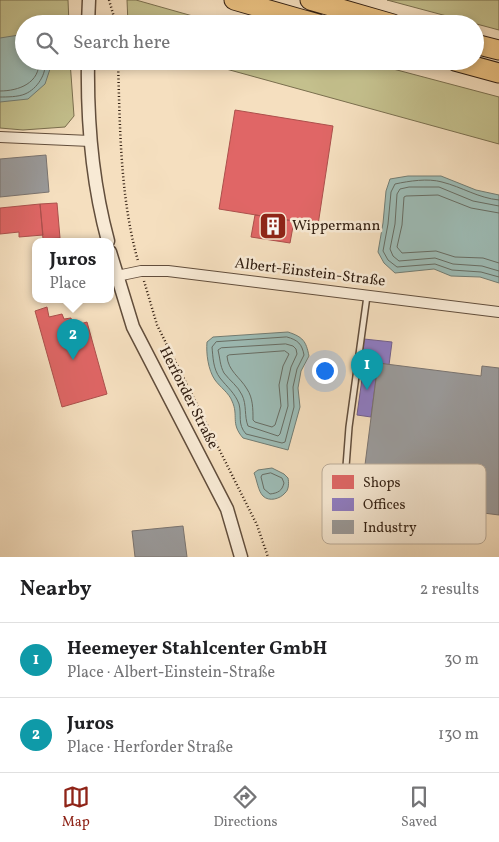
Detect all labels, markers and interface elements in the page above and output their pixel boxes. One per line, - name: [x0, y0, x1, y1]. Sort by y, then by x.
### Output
- search box: [15, 15, 484, 70]
- icon: search: [33, 29, 61, 57]
- text: Search here: [73, 30, 170, 56]
- building icon: Wippermann: [258, 211, 288, 241]
- place label: Wippermann: [292, 216, 380, 237]
- popup: [32, 238, 114, 303]
- text: Juros: [49, 247, 97, 273]
- street label: Albert-Einstein-Straße: [233, 253, 387, 293]
- text: Place: [49, 273, 86, 295]
- pin: 2: [57, 319, 89, 360]
- street label: Herforder Straße: [153, 343, 223, 453]
- pin: 1: [351, 349, 383, 390]
- your location: [312, 358, 338, 384]
- legend: [322, 464, 486, 544]
- text: Shops: [363, 474, 401, 493]
- text: Offices: [363, 496, 405, 515]
- text: Industry: [363, 519, 417, 538]
- text: Nearby: [20, 575, 91, 604]
- text: 2 results: [420, 579, 479, 601]
- text: Heemeyer Stahlcenter GmbH: [67, 636, 327, 662]
- text: 1: [33, 649, 39, 671]
- text: 30 m: [444, 649, 479, 671]
- text: Place · Albert-Einstein-Straße: [67, 662, 275, 684]
- text: Juros: [67, 711, 114, 737]
- text: 2: [32, 724, 40, 746]
- text: 130 m: [438, 724, 479, 746]
- text: Place · Herforder Straße: [67, 737, 233, 759]
- tab: Map: [62, 783, 90, 832]
- tab: Directions: [213, 783, 278, 832]
- tab: Saved: [401, 783, 437, 832]

